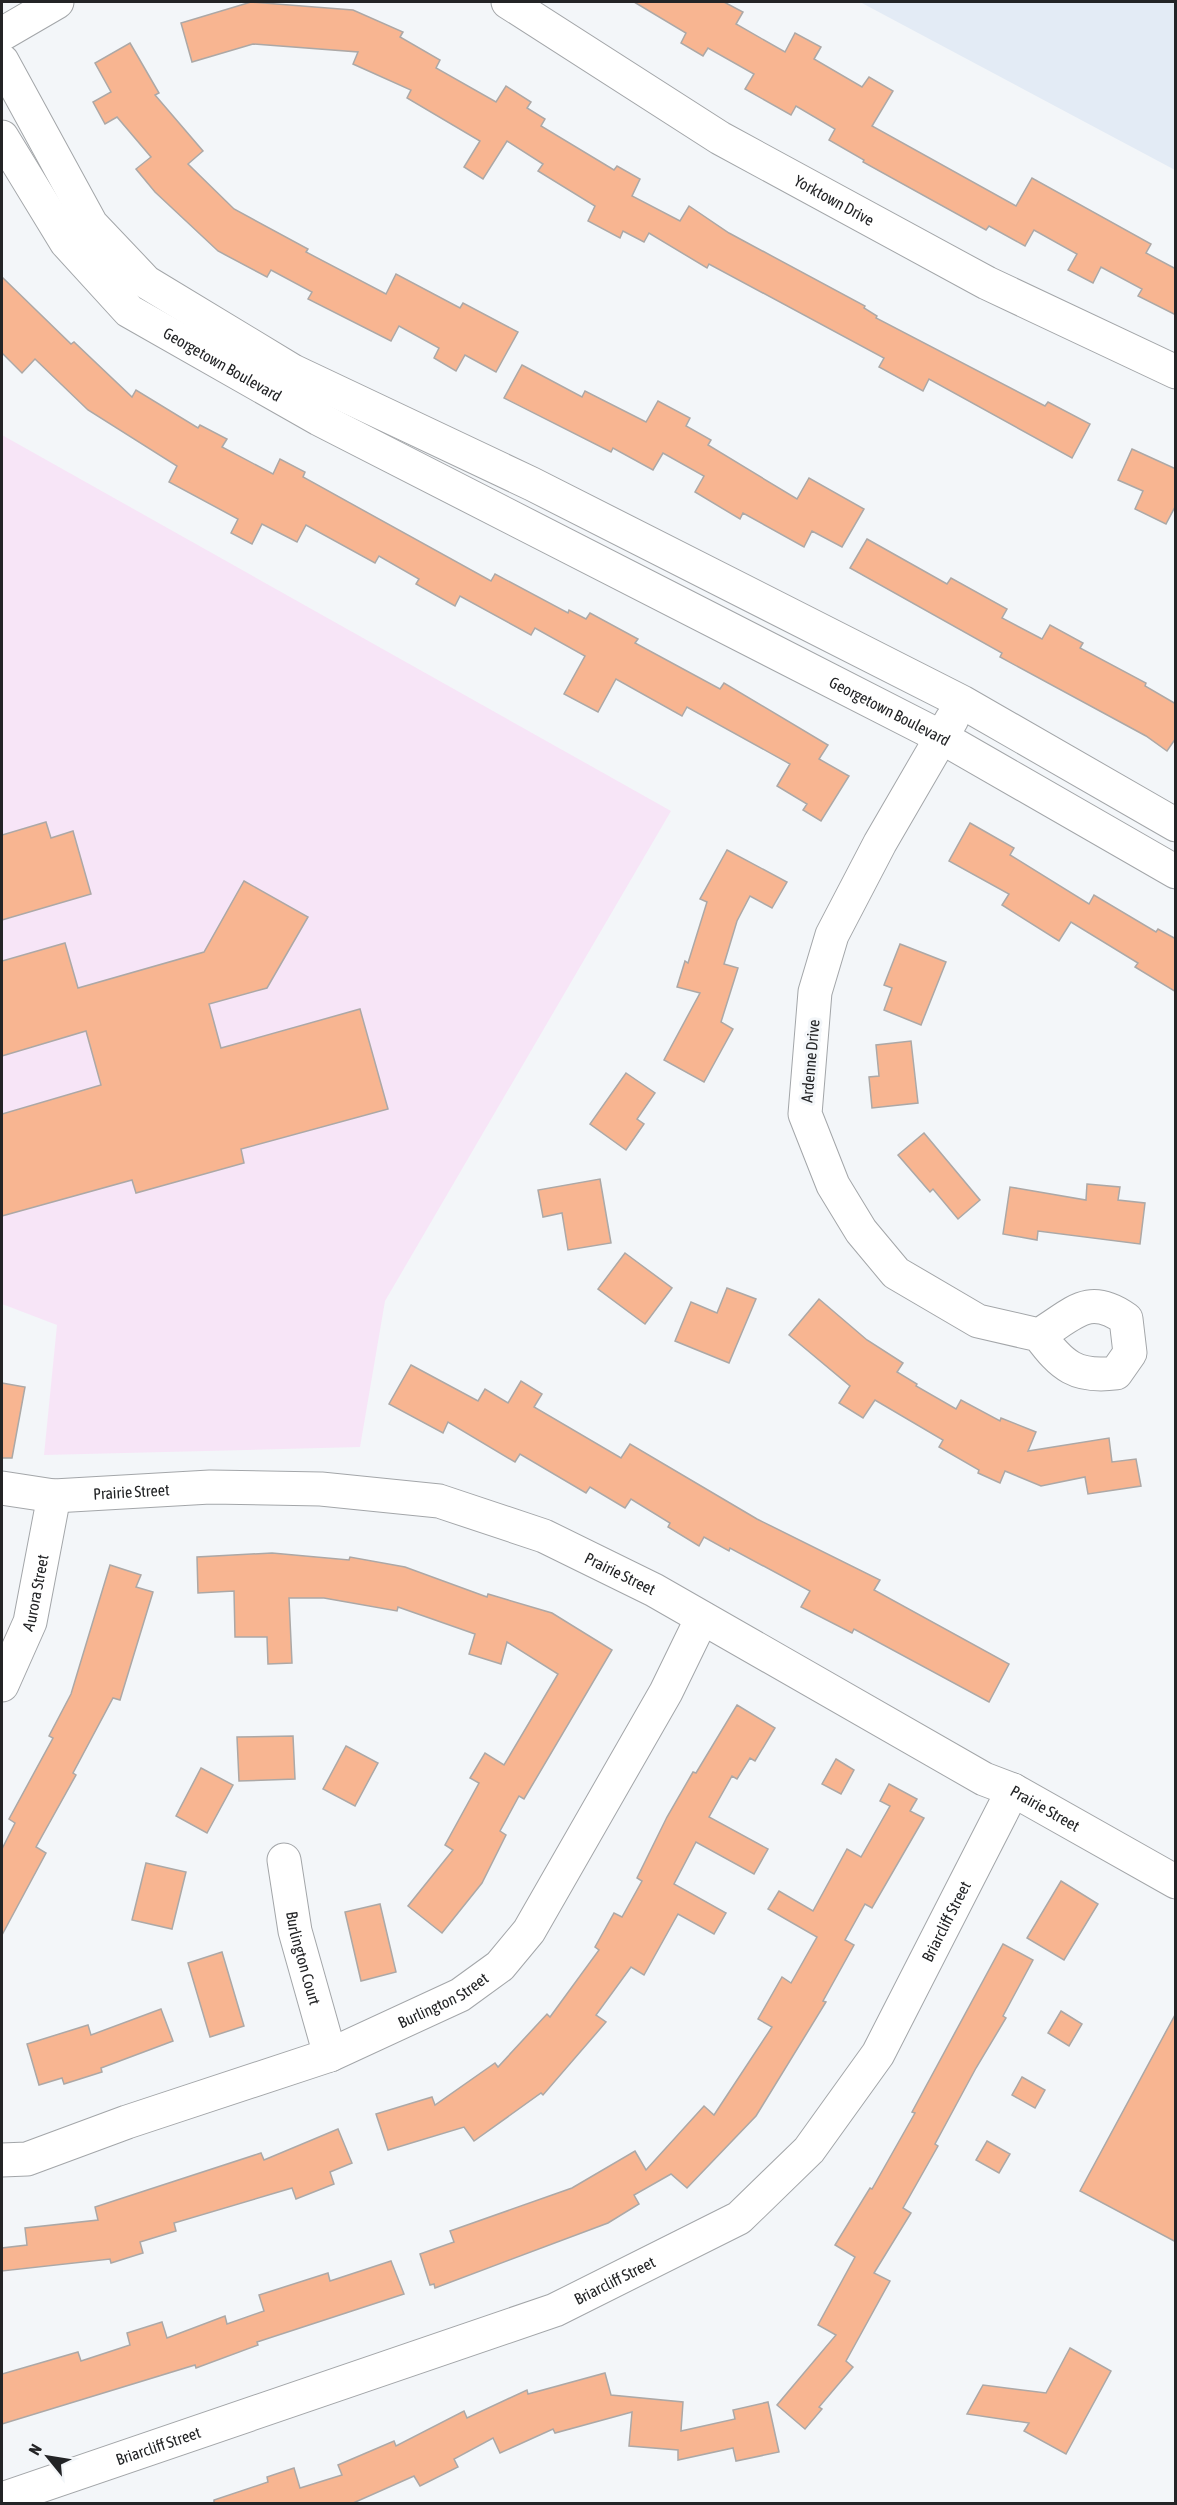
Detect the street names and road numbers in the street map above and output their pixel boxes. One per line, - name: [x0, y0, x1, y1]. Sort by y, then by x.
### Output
- street label: Yorktown Drive: [791, 171, 877, 229]
- street label: Georgetown Boulevard: [160, 324, 285, 405]
- street label: Georgetown Boulevard: [827, 673, 953, 749]
- street label: Ardenne Drive: [797, 1019, 823, 1103]
- street label: Prairie Street: [93, 1480, 170, 1503]
- street label: Prairie Street: [582, 1548, 659, 1598]
- street label: Aurora Street: [18, 1553, 52, 1633]
- street label: Prairie Street: [1008, 1782, 1083, 1835]
- street label: Briarcliff Street: [918, 1878, 974, 1965]
- street label: Burlington Court: [283, 1910, 324, 2007]
- street label: Burlington Street: [395, 1969, 492, 2031]
- street label: Briarcliff Street: [571, 2252, 658, 2308]
- street label: Briarcliff Street: [114, 2423, 203, 2468]

